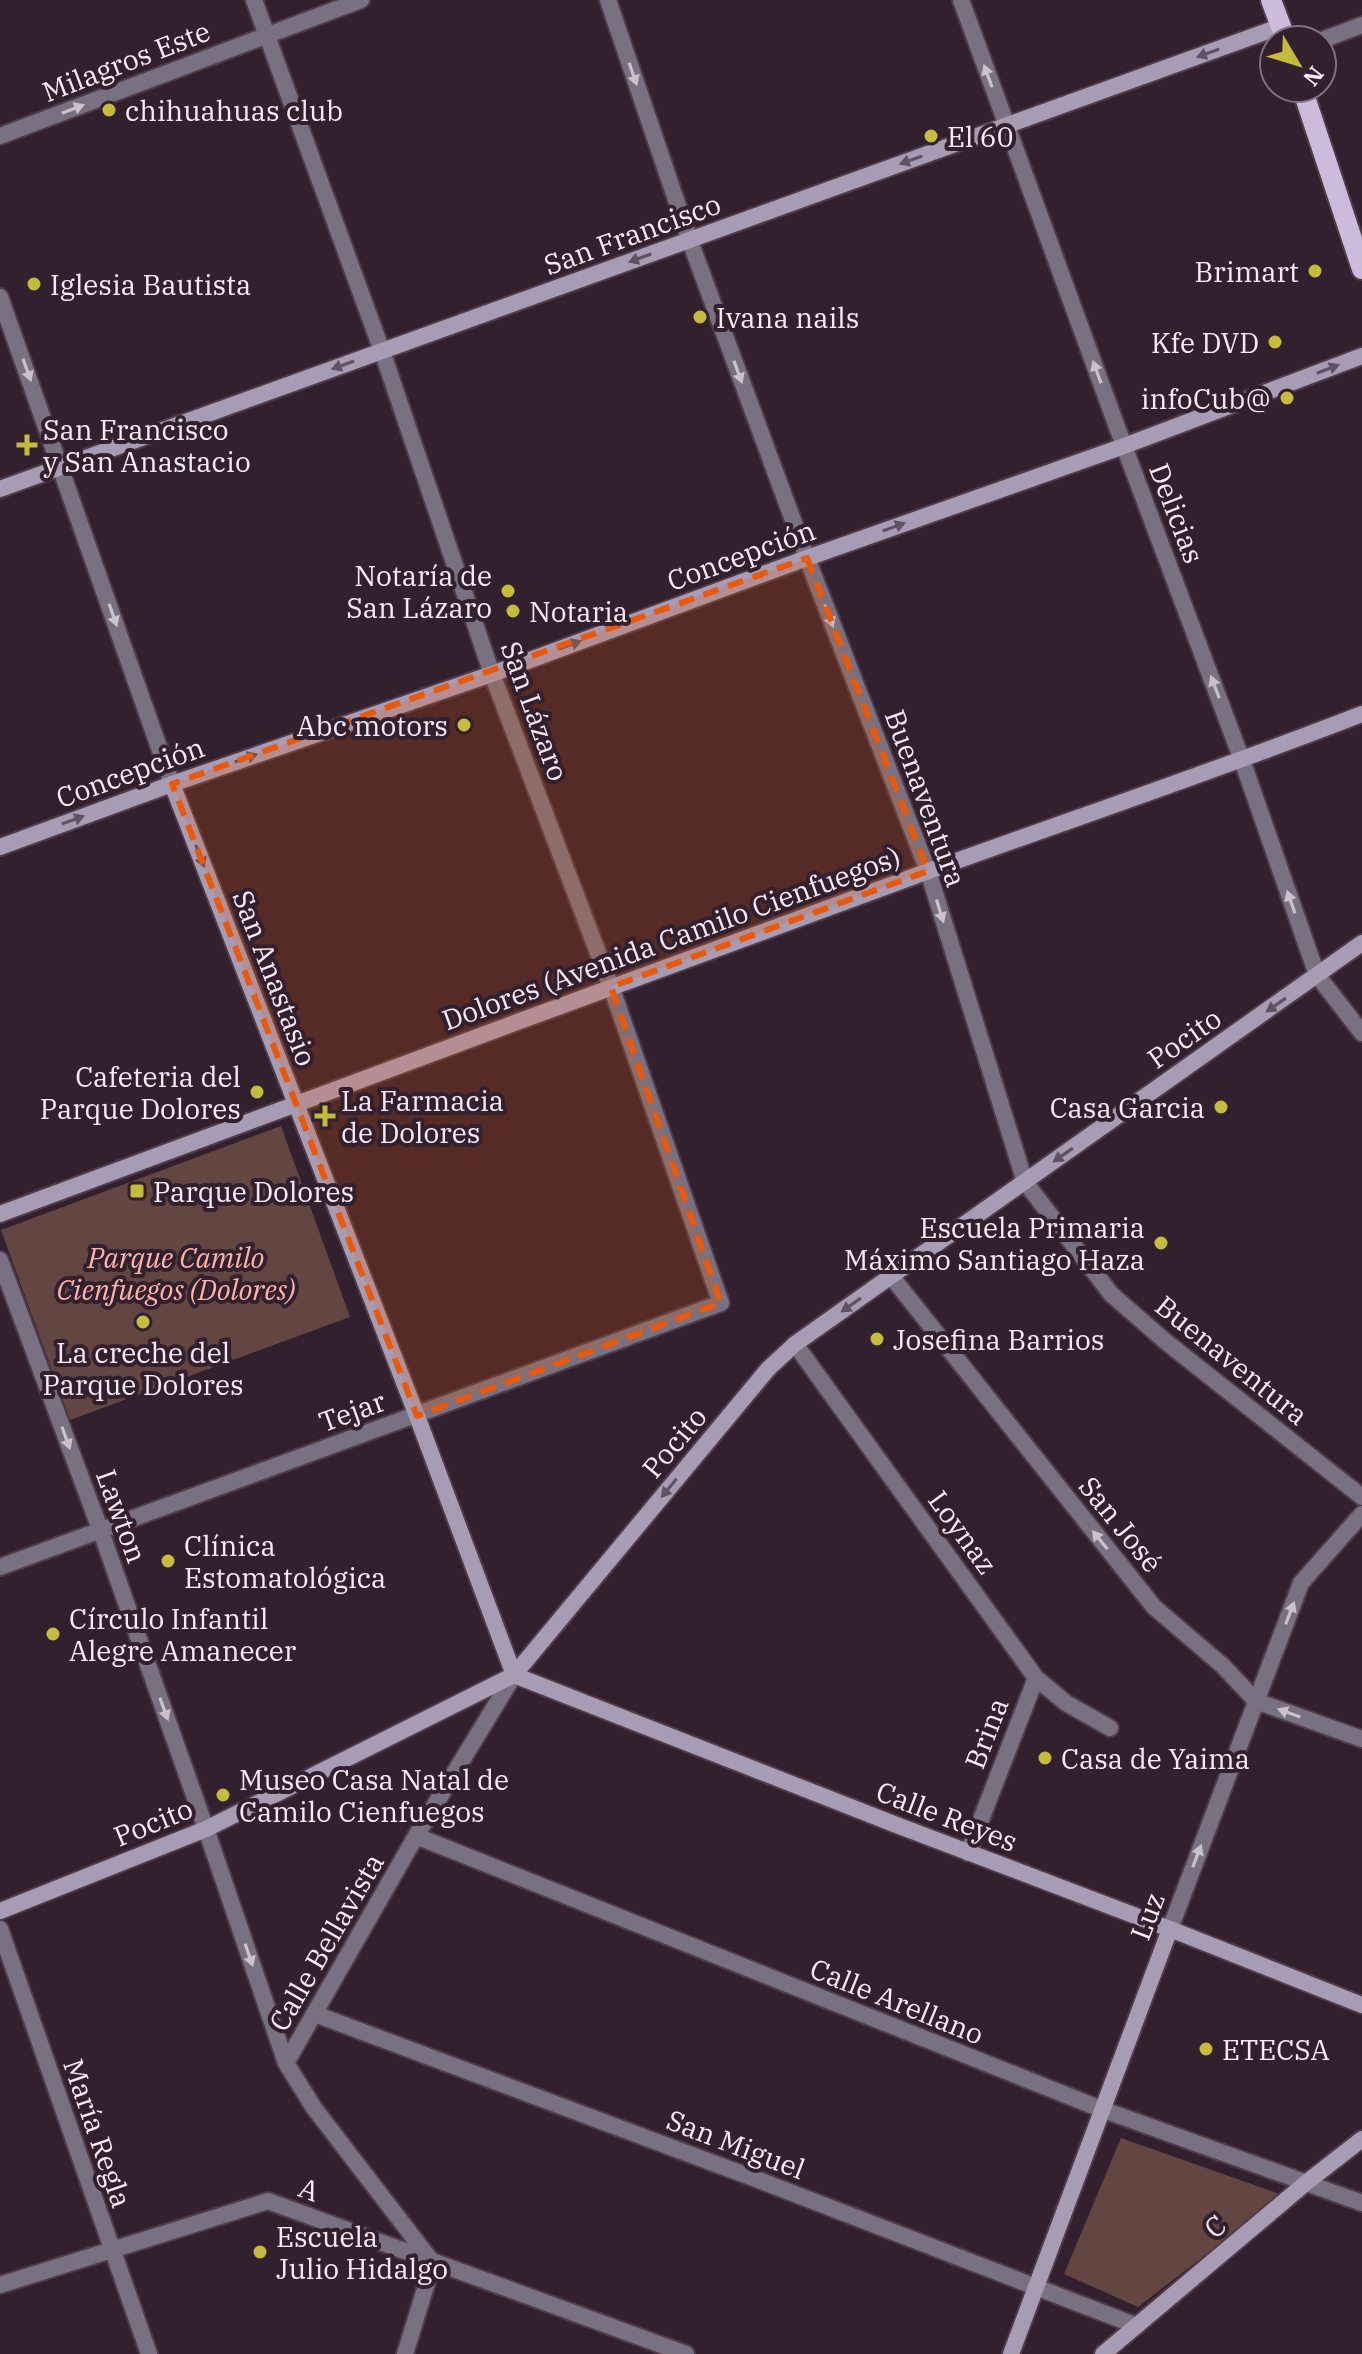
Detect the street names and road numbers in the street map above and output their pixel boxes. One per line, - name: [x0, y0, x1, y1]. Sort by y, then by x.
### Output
- street label: Milagros Este: [37, 12, 215, 110]
- street label: San Francisco: [539, 185, 725, 283]
- street label: Delicias: [1141, 458, 1213, 568]
- street label: Concepción: [662, 511, 820, 599]
- street label: San Lázaro: [493, 636, 577, 786]
- street label: Buenaventura: [877, 704, 975, 892]
- street label: Concepción: [51, 728, 209, 816]
- street label: Dolores (Avenida Camilo Cienfuegos): [437, 838, 905, 1038]
- street label: San Anastasio: [224, 885, 326, 1071]
- street label: Pocito: [1140, 999, 1228, 1077]
- street label: Buenaventura: [1148, 1287, 1316, 1433]
- street label: Tejar: [314, 1382, 391, 1440]
- street label: Pocito: [633, 1399, 715, 1485]
- street label: Lawton: [88, 1464, 156, 1568]
- street label: San José: [1071, 1468, 1171, 1580]
- street label: Loynaz: [920, 1483, 1006, 1581]
- street label: Brina: [956, 1692, 1016, 1774]
- street label: Calle Reyes: [871, 1772, 1023, 1860]
- street label: Pocito: [108, 1789, 198, 1855]
- street label: Calle Bellavista: [260, 1846, 392, 2038]
- street label: Luz: [1121, 1887, 1173, 1945]
- street label: Calle Arellano: [805, 1949, 989, 2053]
- street label: María Regla: [55, 2054, 141, 2212]
- street label: San Miguel: [662, 2101, 810, 2187]
- street label: A: [294, 2168, 324, 2210]
- street label: C: [1196, 2206, 1234, 2246]

